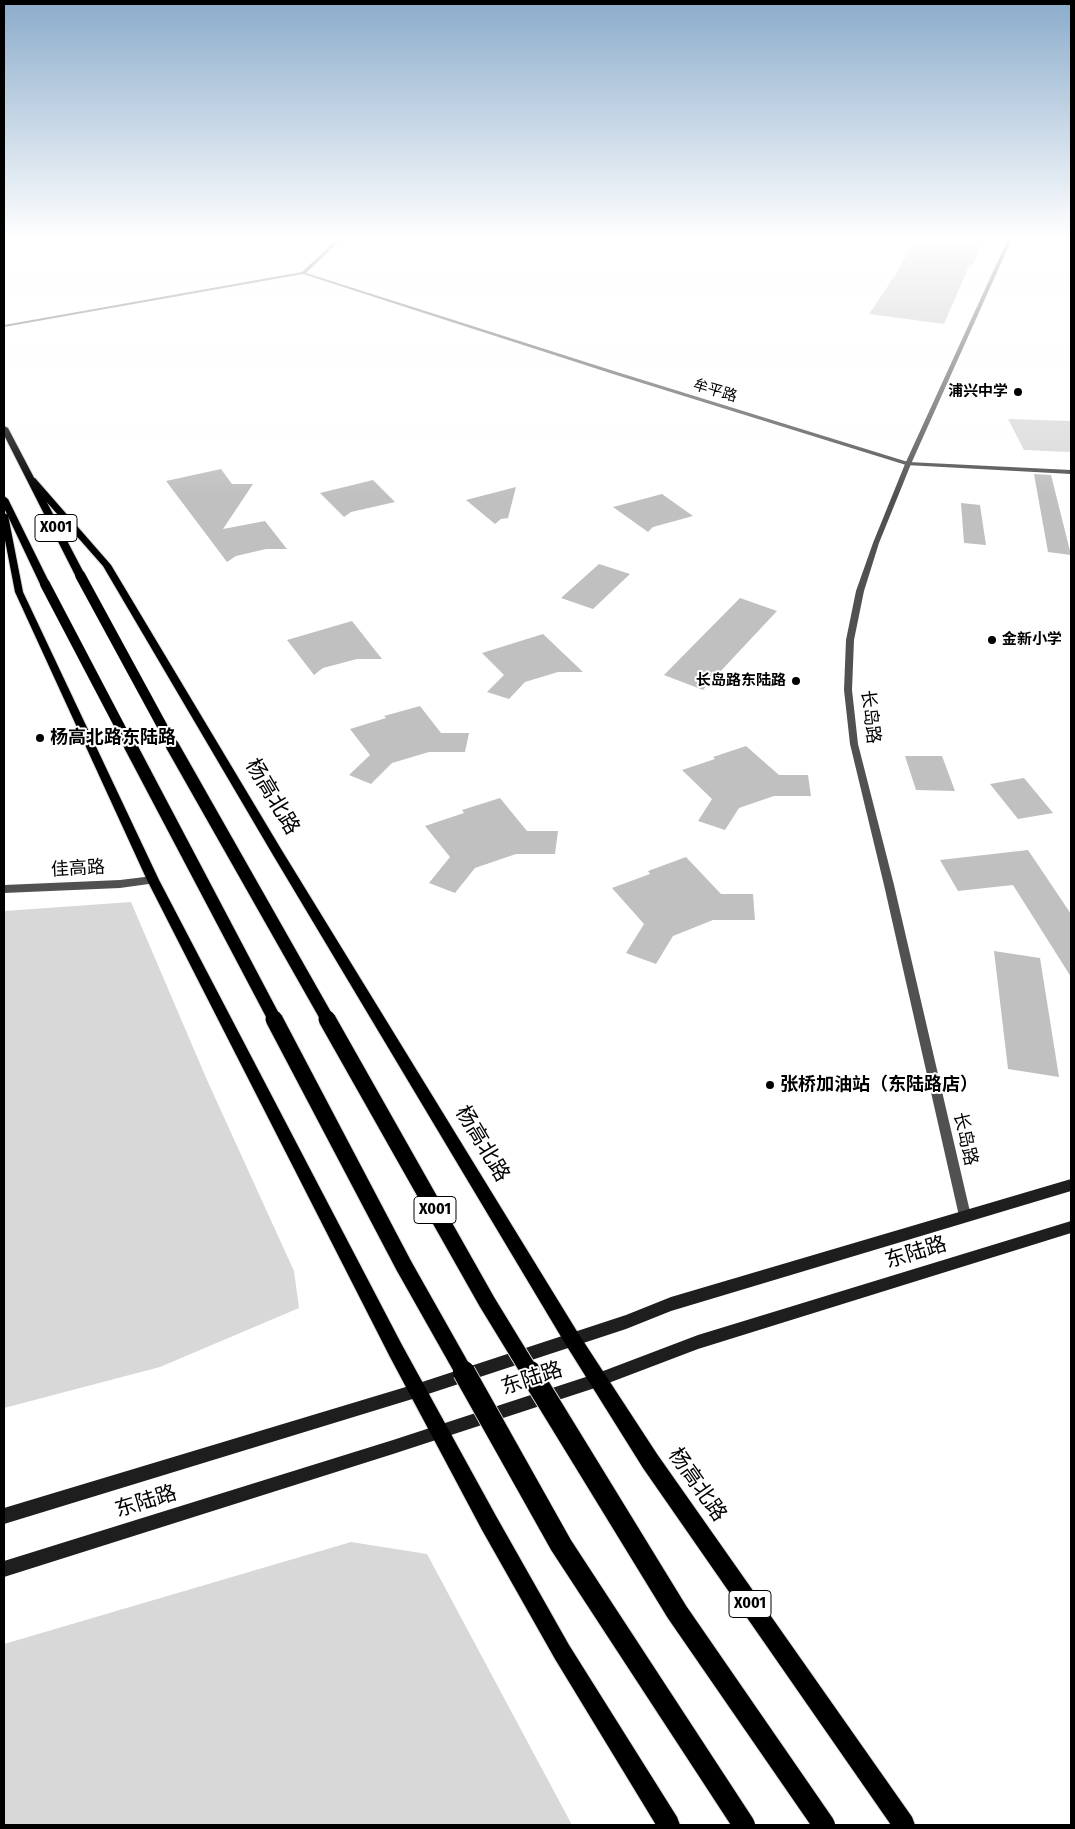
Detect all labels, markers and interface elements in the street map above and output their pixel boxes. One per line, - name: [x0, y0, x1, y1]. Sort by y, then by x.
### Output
- street label: 牟平路: [691, 376, 739, 406]
- place label: 浦兴中学: [948, 383, 1008, 401]
- marker: 浦兴中学: [1012, 386, 1024, 398]
- road number: X001: [35, 514, 77, 542]
- place label: 金新小学: [1002, 631, 1062, 649]
- marker: 金新小学: [986, 634, 998, 646]
- place label: 长岛路东陆路: [696, 672, 786, 690]
- marker: 长岛路东陆路: [790, 675, 802, 687]
- street label: 长岛路: [856, 689, 884, 745]
- place label: 杨高北路东陆路: [50, 727, 176, 749]
- marker: 杨高北路东陆路: [34, 732, 46, 744]
- street label: 杨高北路: [240, 755, 304, 839]
- street label: 佳高路: [50, 857, 106, 881]
- place label: 张桥加油站（东陆路店）: [780, 1074, 978, 1096]
- marker: 张桥加油站（东陆路店）: [764, 1079, 776, 1091]
- street label: 杨高北路: [450, 1102, 514, 1186]
- street label: 长岛路: [948, 1110, 982, 1168]
- road number: X001: [414, 1196, 456, 1224]
- street label: 东陆路: [882, 1232, 950, 1274]
- street label: 东陆路: [498, 1357, 566, 1401]
- street label: 杨高北路: [663, 1443, 731, 1527]
- street label: 东陆路: [112, 1481, 180, 1523]
- road number: X001: [729, 1590, 771, 1618]

